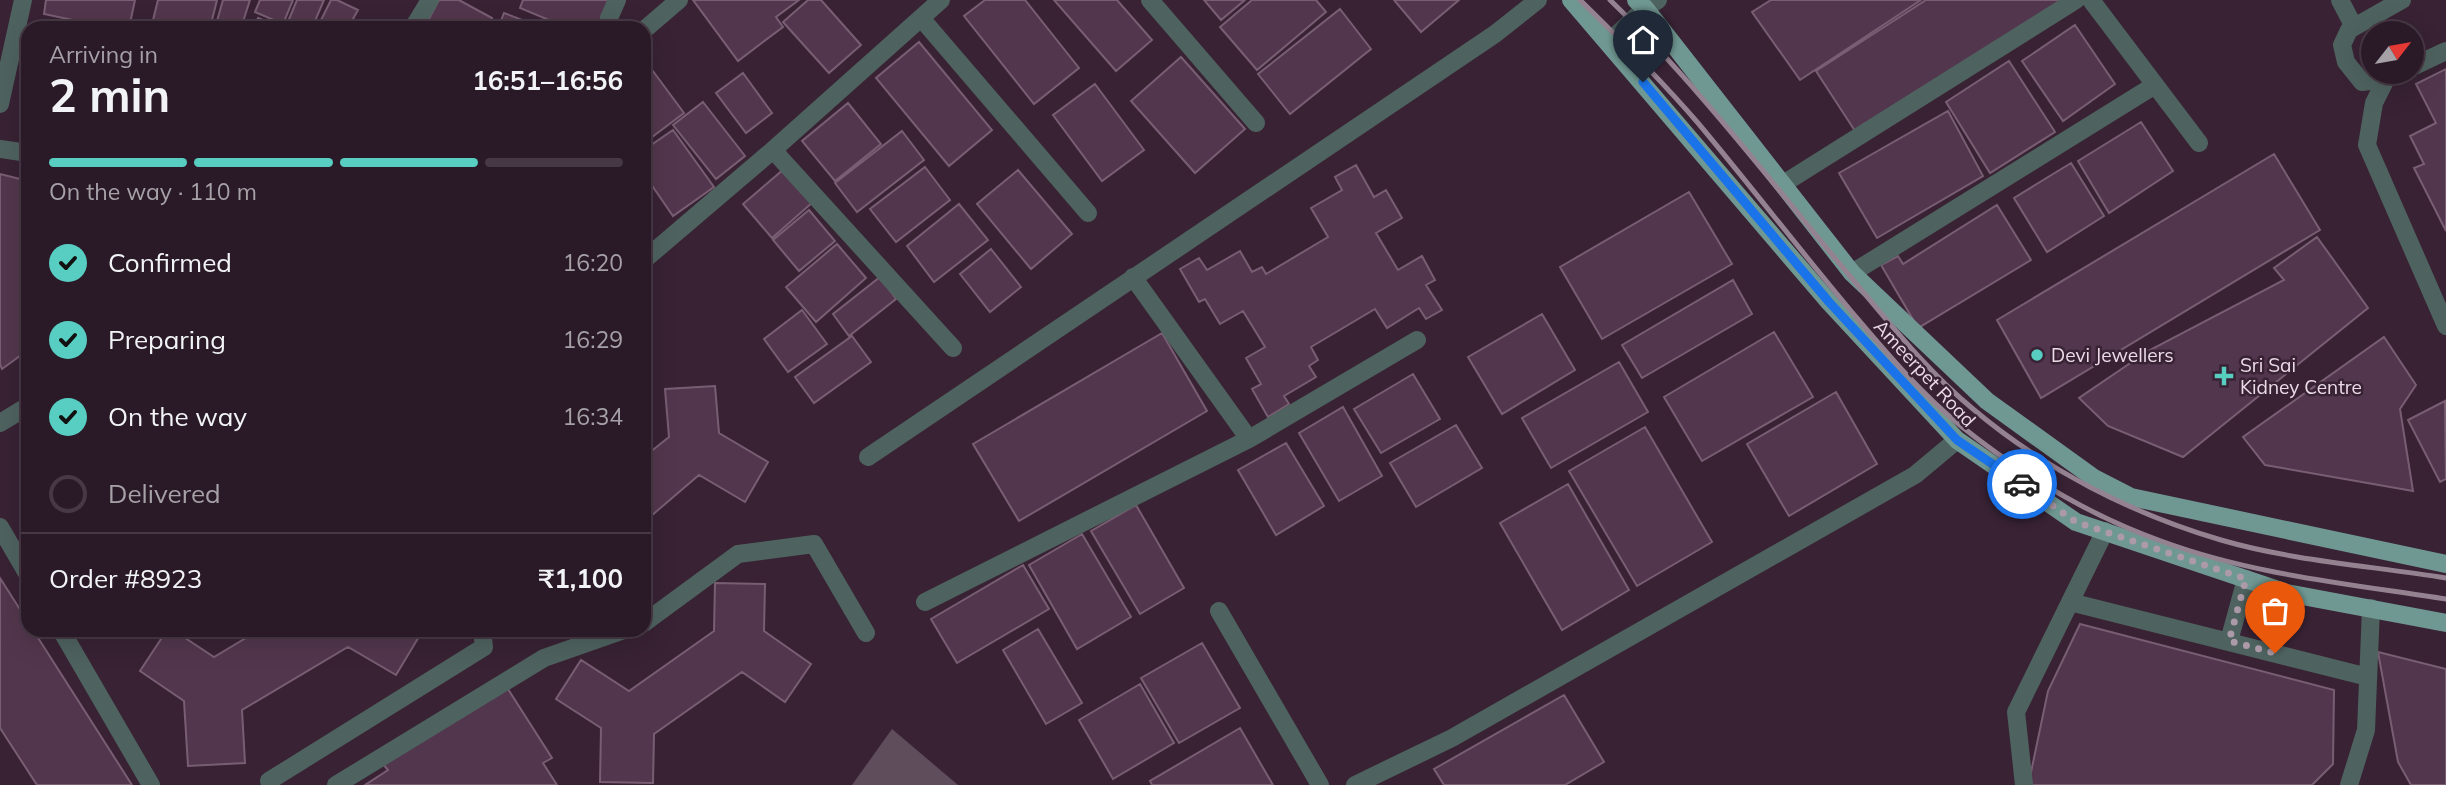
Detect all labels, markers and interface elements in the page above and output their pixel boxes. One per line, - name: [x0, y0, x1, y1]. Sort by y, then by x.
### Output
- pin: [1613, 10, 1673, 82]
- icon: home: [1624, 21, 1662, 59]
- north arrow: [2361, 21, 2424, 84]
- map controls: [2361, 21, 2424, 84]
- text: Arriving in: [49, 40, 158, 69]
- text: 16:51–16:56: [472, 64, 623, 97]
- text: 2 min: [49, 66, 170, 124]
- text: On the way · 110 m: [49, 177, 257, 206]
- icon: check: [49, 244, 87, 282]
- text: Confirmed: [108, 246, 232, 279]
- text: 16:20: [563, 248, 623, 277]
- street label: Ameerpet Road: [1869, 314, 1981, 432]
- icon: check: [49, 321, 87, 359]
- text: Preparing: [108, 323, 226, 356]
- text: 16:29: [563, 325, 623, 354]
- place label: Devi Jewellers: [2051, 343, 2174, 367]
- marker: Devi Jewellers: [2029, 347, 2045, 363]
- place label: Sri Sai Kidney Centre: [2240, 353, 2362, 399]
- marker: Sri Sai Kidney Centre: [2214, 366, 2234, 386]
- icon: check: [49, 398, 87, 436]
- text: On the way: [108, 400, 247, 433]
- text: 16:34: [563, 402, 623, 431]
- courier: [1987, 449, 2057, 519]
- icon: car: [2003, 465, 2041, 503]
- text: Delivered: [108, 477, 221, 510]
- text: Order #8923: [49, 562, 202, 595]
- text: ₹1,100: [539, 562, 623, 595]
- pin: [2245, 581, 2305, 653]
- icon: bag: [2256, 592, 2294, 630]

